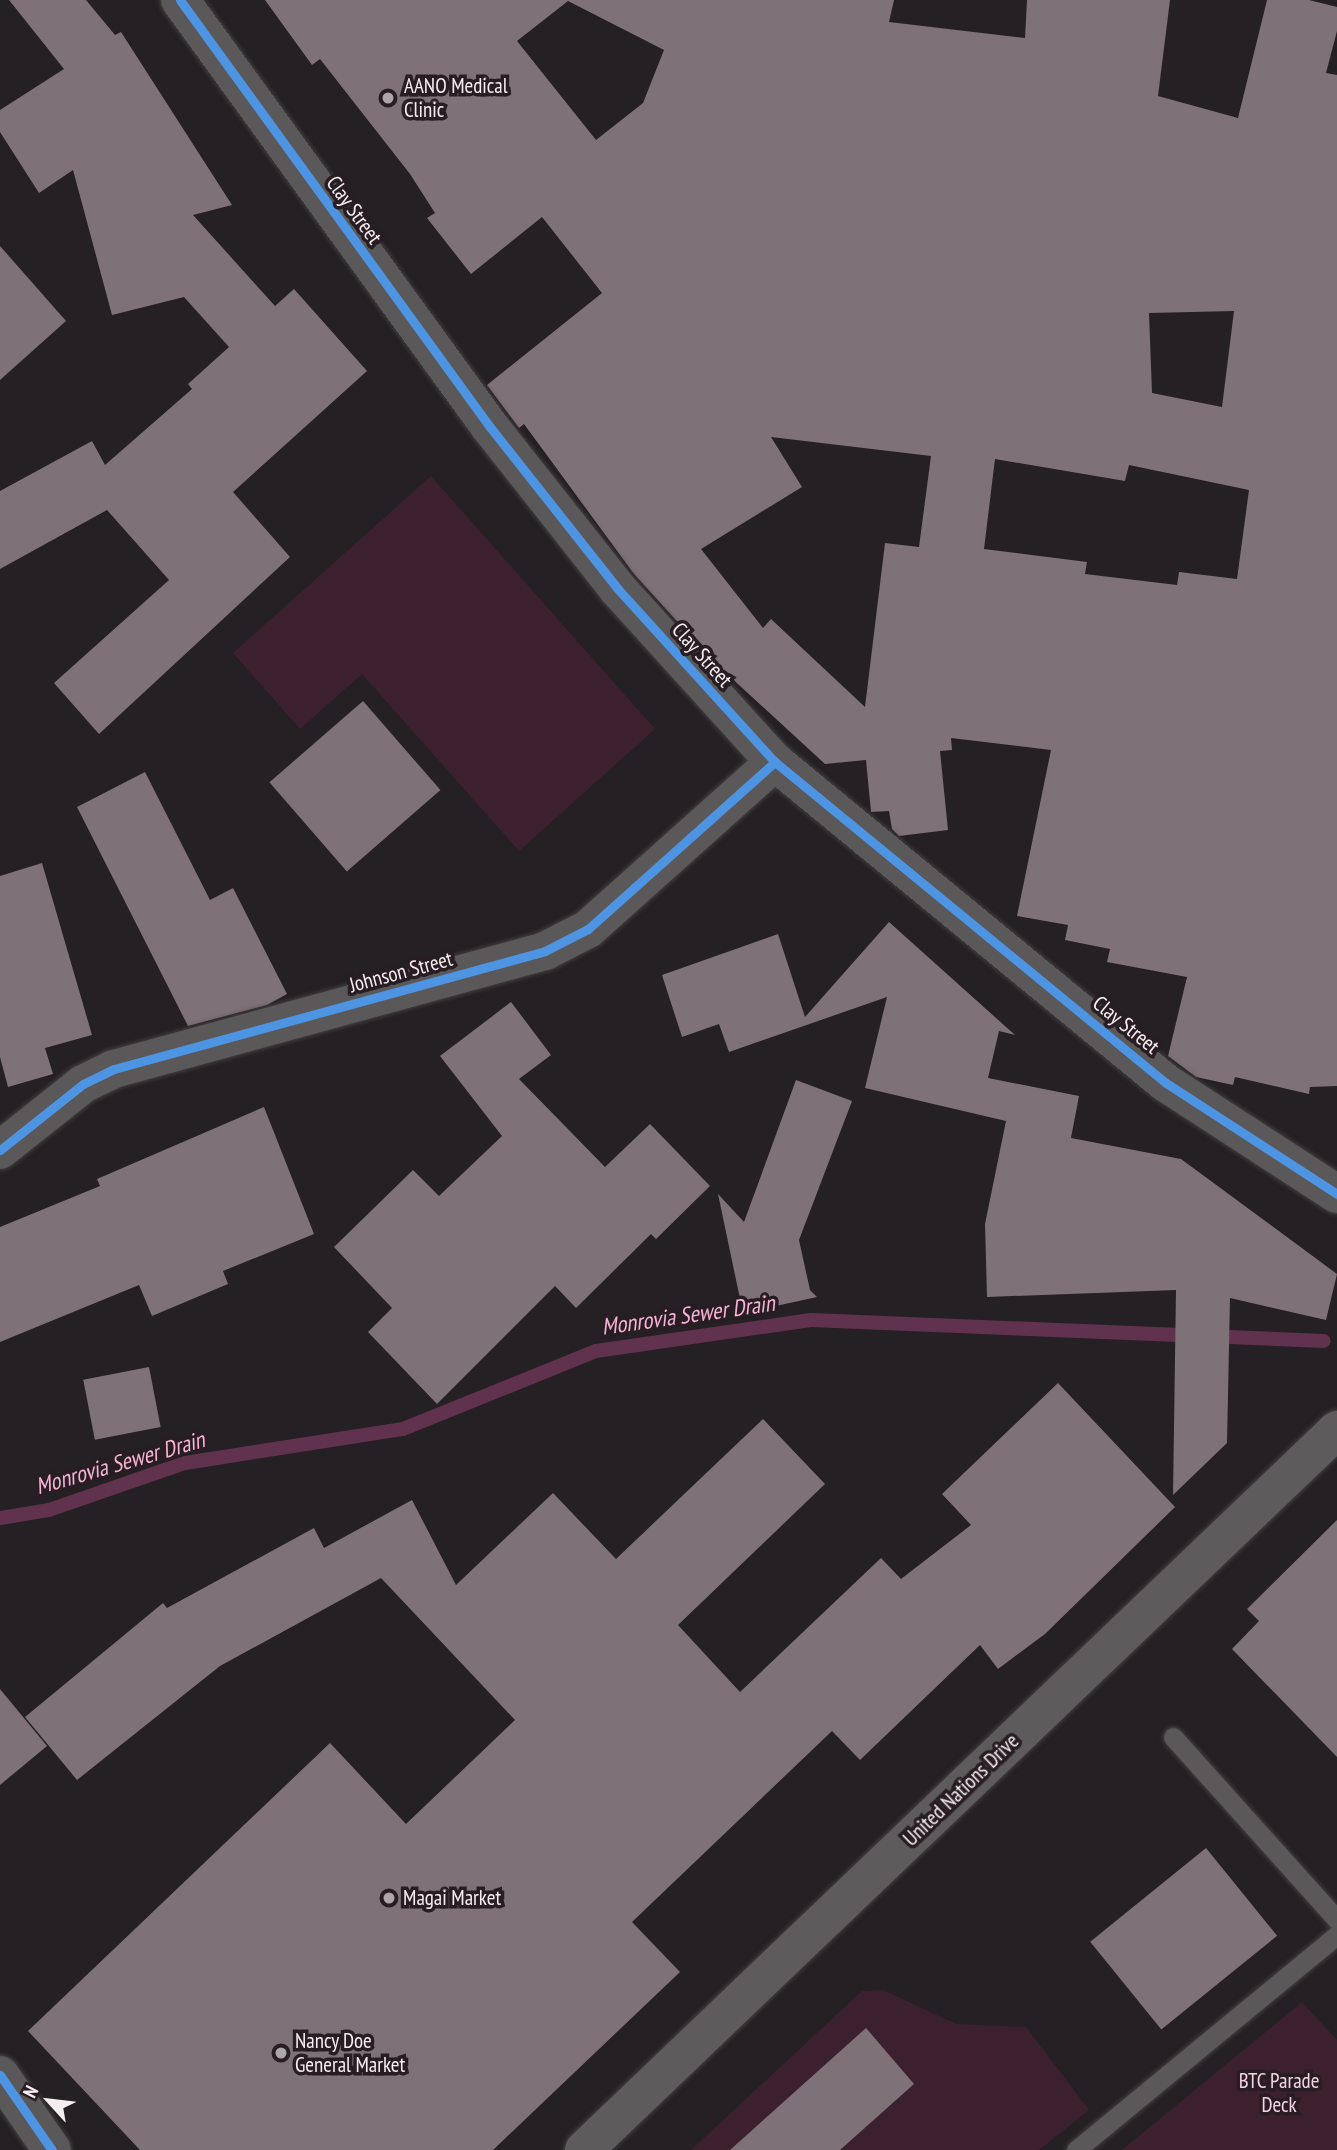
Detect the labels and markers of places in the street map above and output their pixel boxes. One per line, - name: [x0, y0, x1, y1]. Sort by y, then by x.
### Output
- place label: AANO Medical Clinic: [404, 73, 508, 123]
- marker: AANO Medical Clinic: [378, 88, 398, 108]
- place label: Magai Market: [403, 1885, 501, 1911]
- marker: Magai Market: [381, 1890, 397, 1906]
- place label: Nancy Doe General Market: [295, 2028, 405, 2078]
- marker: Nancy Doe General Market: [273, 2045, 289, 2061]

